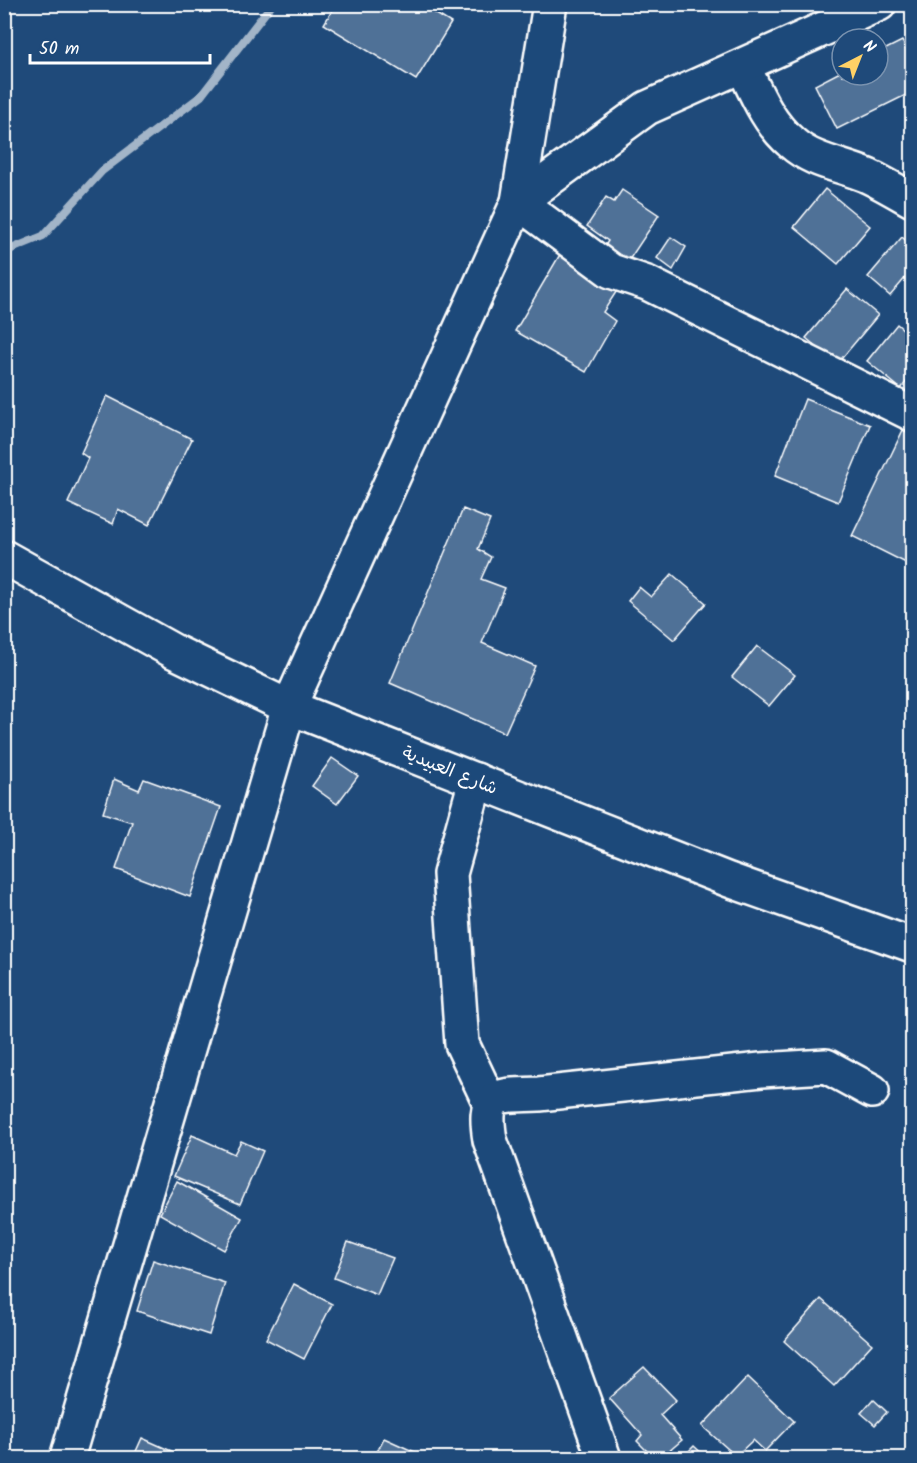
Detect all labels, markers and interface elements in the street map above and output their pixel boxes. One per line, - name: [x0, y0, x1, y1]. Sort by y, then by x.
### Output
- scale bar: [30, 27, 210, 65]
- north arrow: [830, 27, 890, 87]
- text: N: [857, 34, 881, 60]
- text: 50 m: [39, 35, 79, 64]
- street label: شارع العبيدية: [397, 739, 502, 804]

